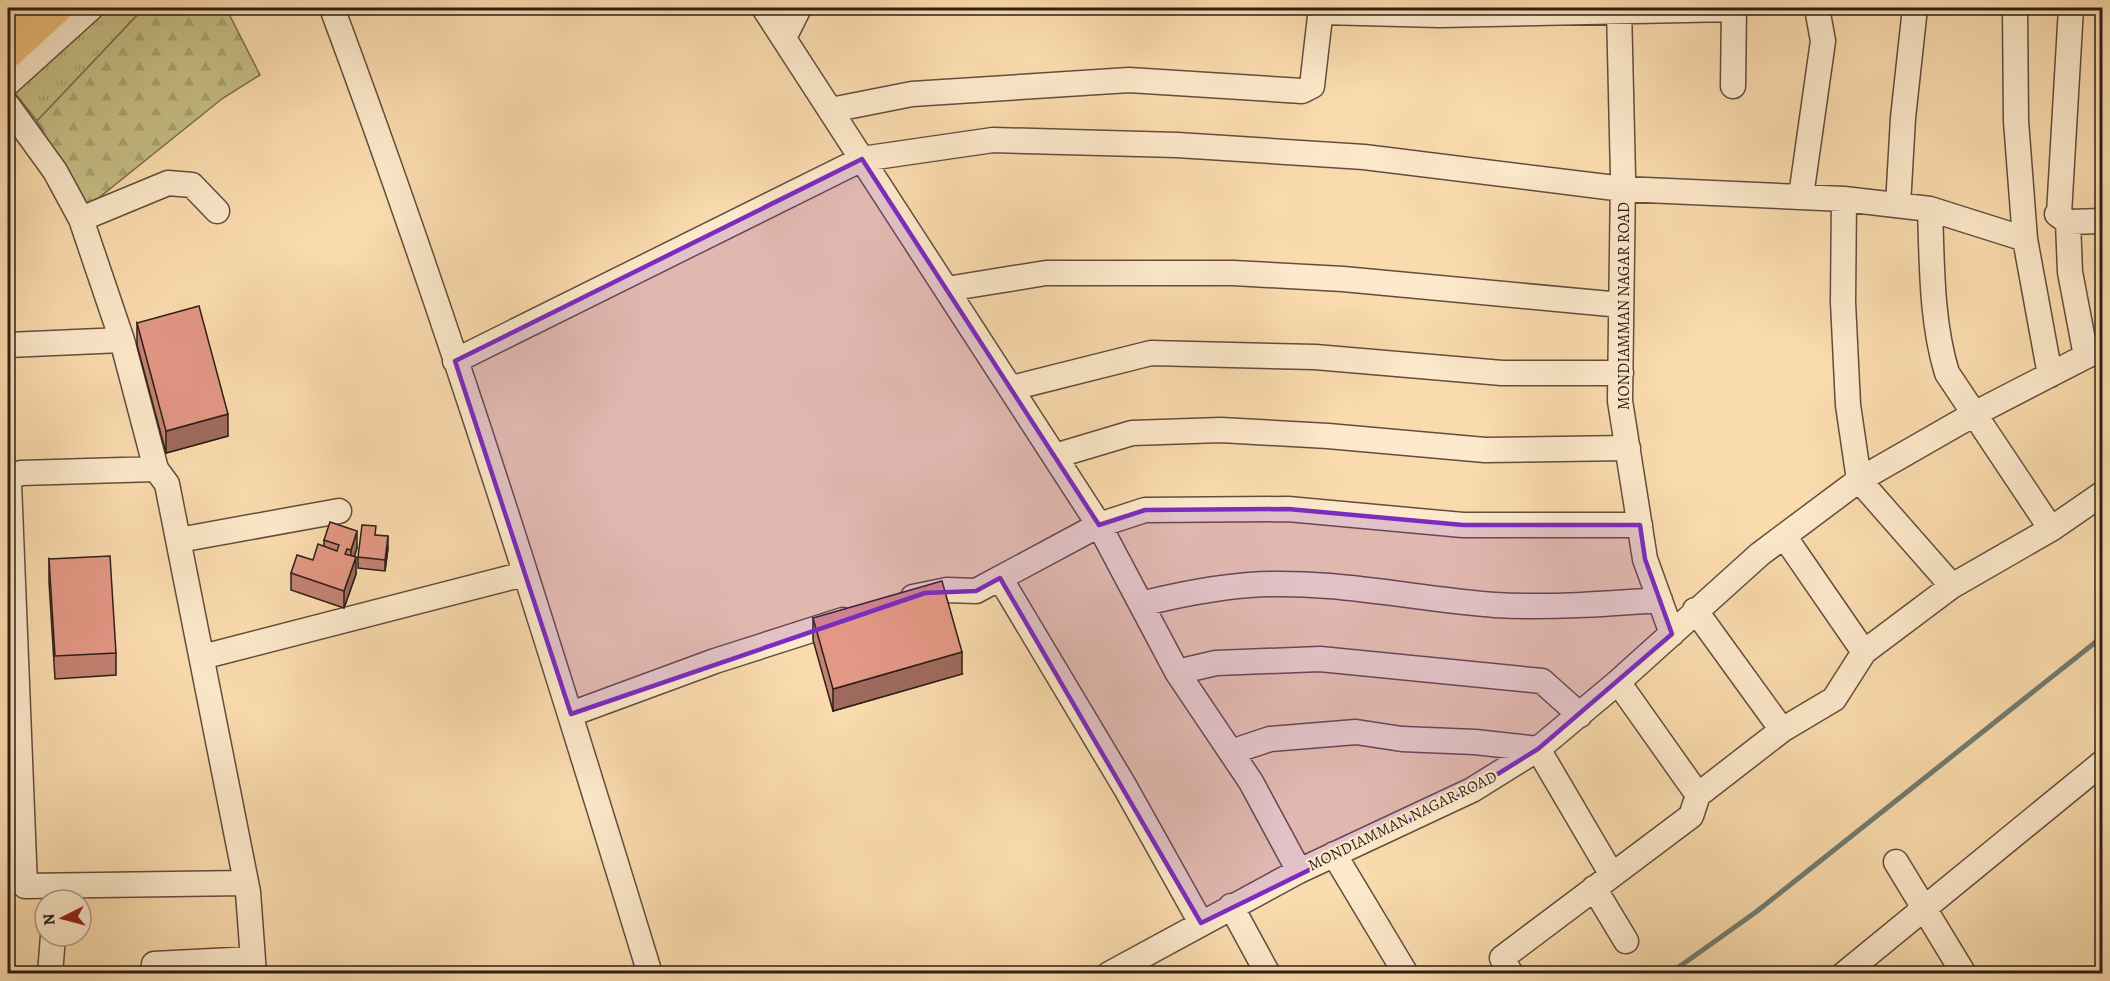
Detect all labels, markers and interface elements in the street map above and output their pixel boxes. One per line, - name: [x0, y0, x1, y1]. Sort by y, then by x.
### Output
- street label: MONDIAMMAN NAGAR ROAD: [1613, 202, 1635, 410]
- street label: MONDIAMMAN NAGAR ROAD: [1304, 765, 1501, 876]
- north arrow: [33, 888, 93, 948]
- text: N: [37, 912, 61, 926]

